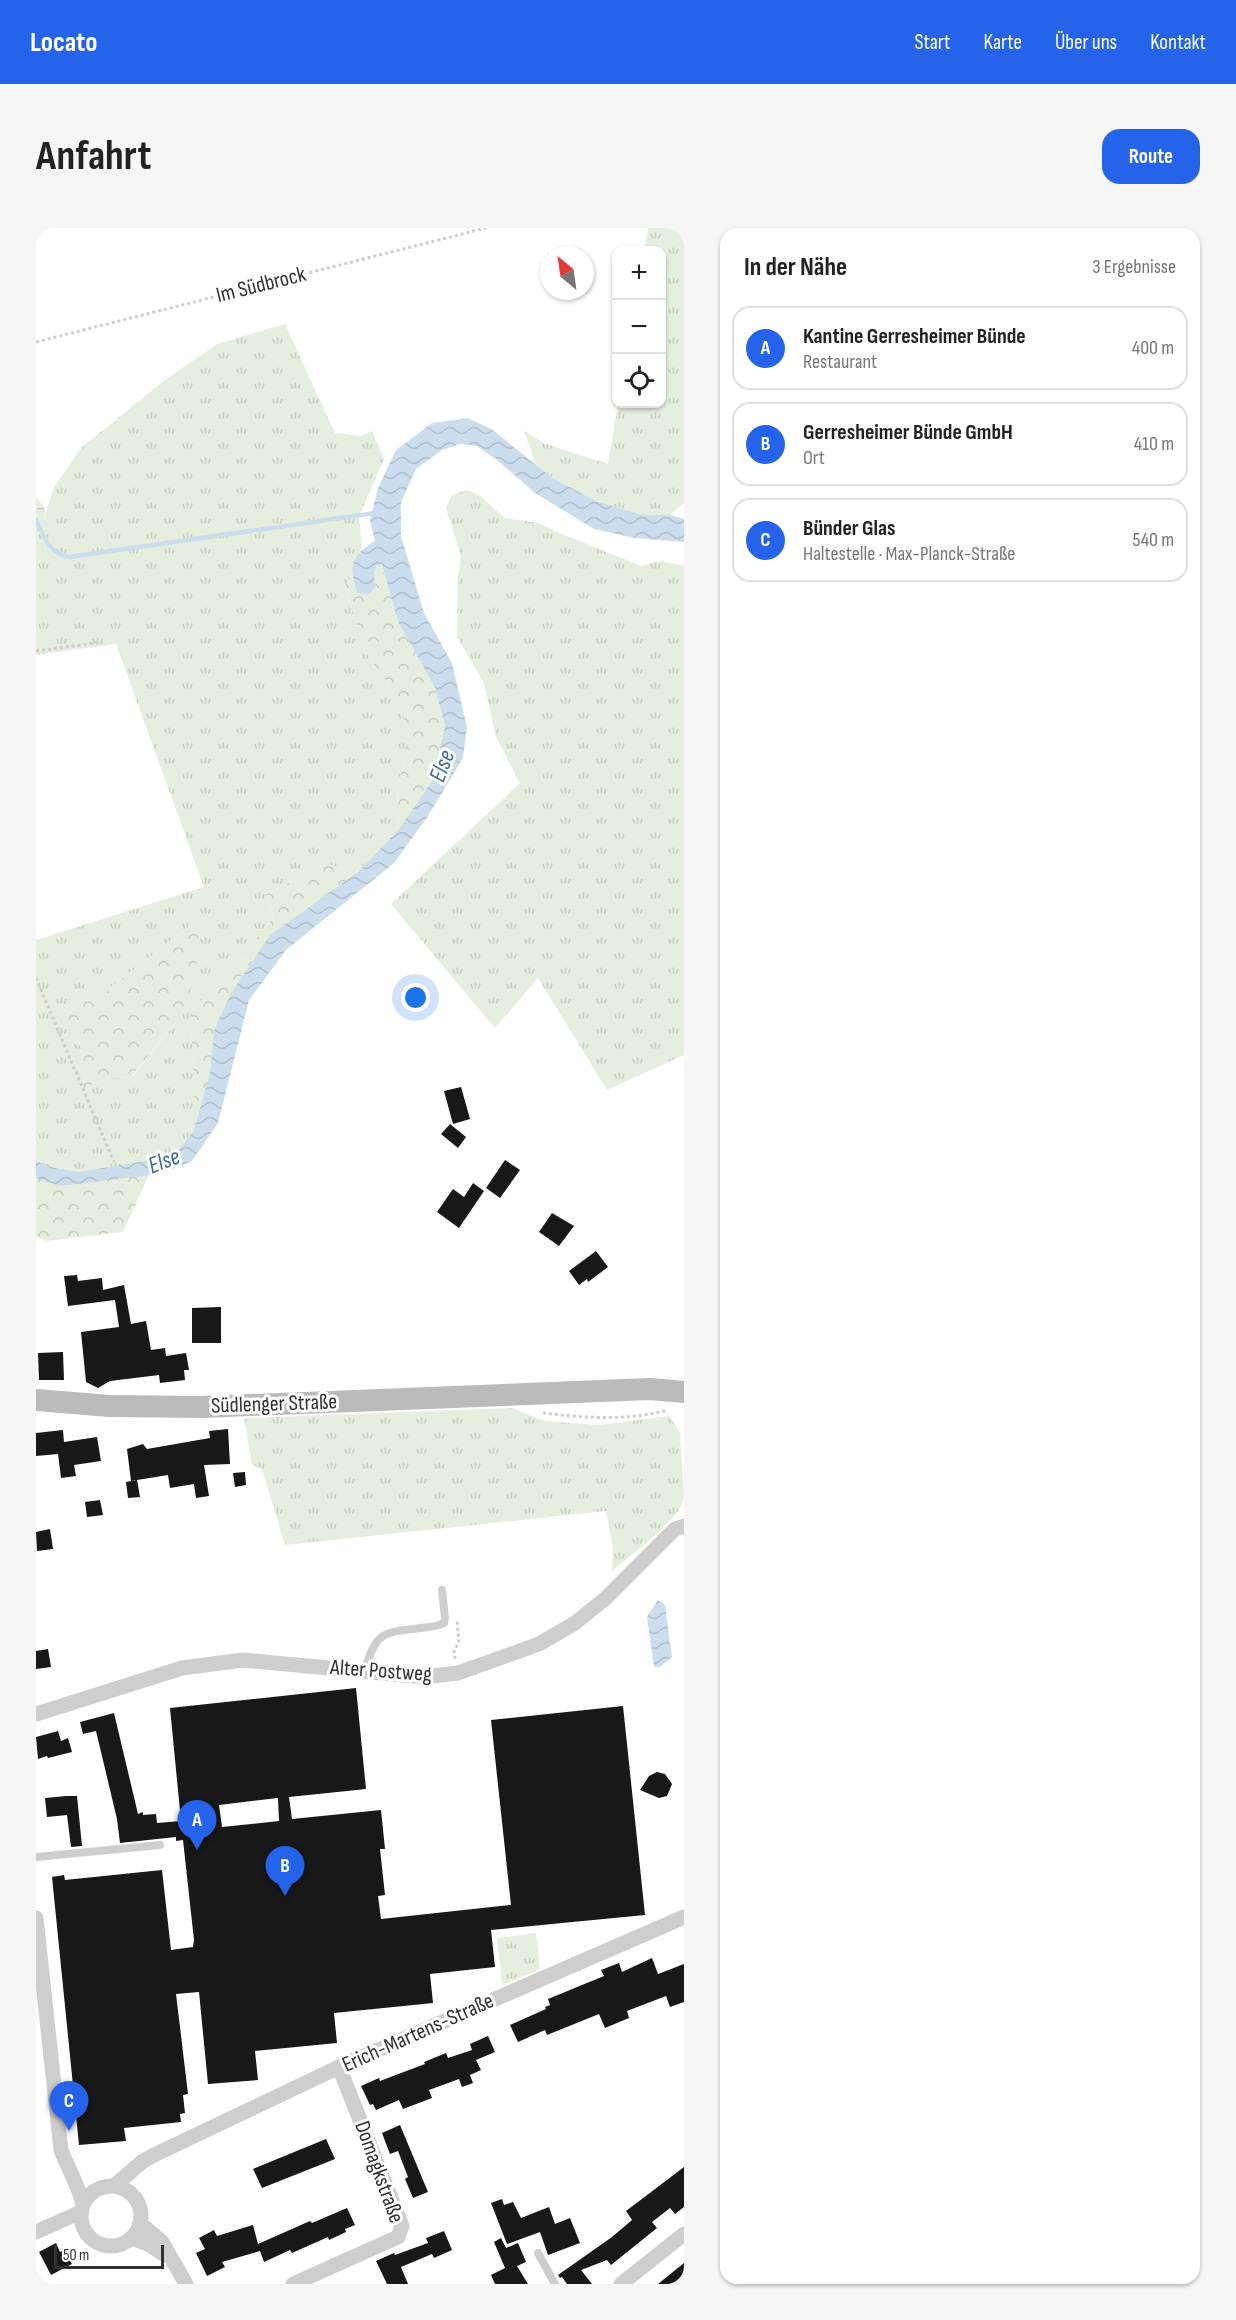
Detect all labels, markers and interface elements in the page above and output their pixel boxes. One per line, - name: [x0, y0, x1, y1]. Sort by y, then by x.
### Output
- text: Locato: [30, 26, 97, 59]
- text: Start: [914, 30, 951, 55]
- text: Karte: [984, 30, 1022, 55]
- text: Über uns: [1055, 30, 1117, 55]
- text: Kontakt: [1150, 30, 1206, 55]
- button: Route: [1102, 129, 1200, 184]
- text: Anfahrt: [36, 131, 151, 182]
- north arrow: [540, 246, 594, 300]
- map controls: [612, 246, 666, 408]
- button: +: [612, 246, 666, 300]
- text: In der Nähe: [744, 252, 847, 283]
- text: 3 Ergebnisse: [1092, 255, 1176, 279]
- street label: Im Südbrock: [213, 261, 309, 309]
- button: −: [612, 300, 666, 354]
- text: Kantine Gerresheimer Bünde: [803, 323, 1026, 350]
- text: A: [761, 336, 770, 360]
- text: 400 m: [1132, 336, 1174, 360]
- text: Restaurant: [803, 350, 877, 374]
- button: locate: [612, 354, 666, 408]
- text: Gerresheimer Bünde GmbH: [803, 419, 1013, 446]
- text: B: [761, 432, 770, 456]
- text: 410 m: [1134, 432, 1174, 456]
- text: Ort: [803, 446, 825, 470]
- text: Bünder Glas: [803, 515, 896, 542]
- text: C: [760, 528, 771, 552]
- text: 540 m: [1133, 528, 1174, 552]
- text: Haltestelle · Max-Planck-Straße: [803, 542, 1015, 566]
- water label: Else: [423, 746, 461, 786]
- your location: [401, 983, 430, 1012]
- water label: Else: [144, 1142, 184, 1180]
- street label: Südlenger Straße: [210, 1388, 338, 1420]
- street label: Alter Postweg: [328, 1654, 433, 1688]
- pin: A: [178, 1800, 216, 1850]
- pin: B: [266, 1846, 304, 1896]
- street label: Erich-Martens-Straße: [338, 1987, 498, 2079]
- pin: C: [50, 2082, 88, 2131]
- street label: Domagkstraße: [348, 2117, 410, 2227]
- scale bar: [54, 2242, 164, 2270]
- text: 50 m: [63, 2246, 89, 2265]

